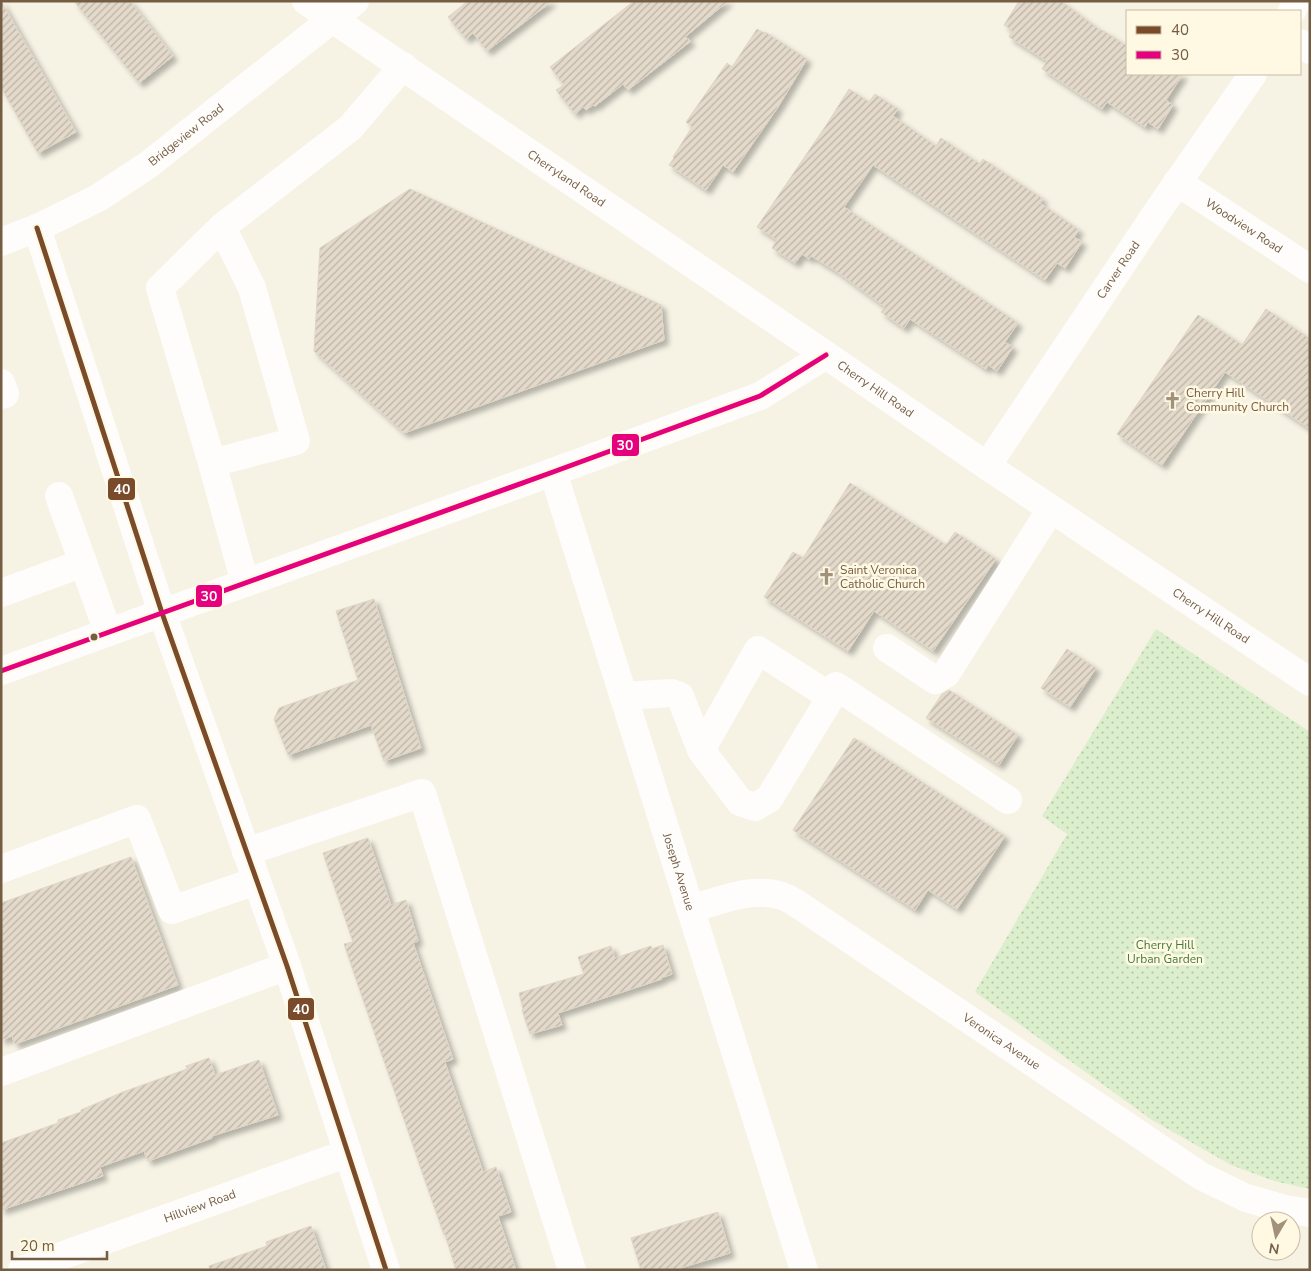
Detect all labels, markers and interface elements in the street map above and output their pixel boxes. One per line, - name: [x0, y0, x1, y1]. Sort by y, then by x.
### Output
- legend: [1126, 10, 1301, 75]
- text: 40: [1171, 20, 1189, 40]
- text: 30: [1171, 45, 1189, 65]
- street label: Bridgeview Road: [145, 100, 227, 170]
- street label: Cherryland Road: [524, 146, 609, 211]
- street label: Woodview Road: [1202, 195, 1286, 257]
- street label: Carver Road: [1093, 238, 1143, 302]
- street label: Cherry Hill Road: [834, 357, 917, 421]
- place label: Cherry Hill Community Church: [1186, 385, 1289, 415]
- church icon: Cherry Hill Community Church: [1162, 390, 1182, 410]
- line badge: 30: [611, 433, 640, 457]
- text: 30: [617, 436, 633, 455]
- line badge: 40: [107, 477, 136, 501]
- text: 40: [114, 480, 130, 499]
- place label: Saint Veronica Catholic Church: [840, 562, 925, 592]
- church icon: Saint Veronica Catholic Church: [816, 567, 836, 587]
- line badge: 30: [195, 584, 223, 608]
- street label: Cherry Hill Road: [1169, 584, 1253, 647]
- text: 30: [201, 587, 217, 606]
- unlabelled marker: [89, 632, 99, 642]
- street label: Joseph Avenue: [659, 830, 698, 913]
- park label: Cherry Hill Urban Garden: [1127, 937, 1203, 967]
- line badge: 40: [287, 997, 315, 1021]
- text: 40: [293, 1000, 309, 1019]
- street label: Veronica Avenue: [959, 1009, 1044, 1073]
- street label: Hillview Road: [162, 1186, 238, 1226]
- north arrow: [1251, 1211, 1301, 1261]
- scale bar: [12, 1228, 108, 1260]
- text: 20 m: [20, 1236, 55, 1256]
- text: N: [1267, 1238, 1281, 1259]

